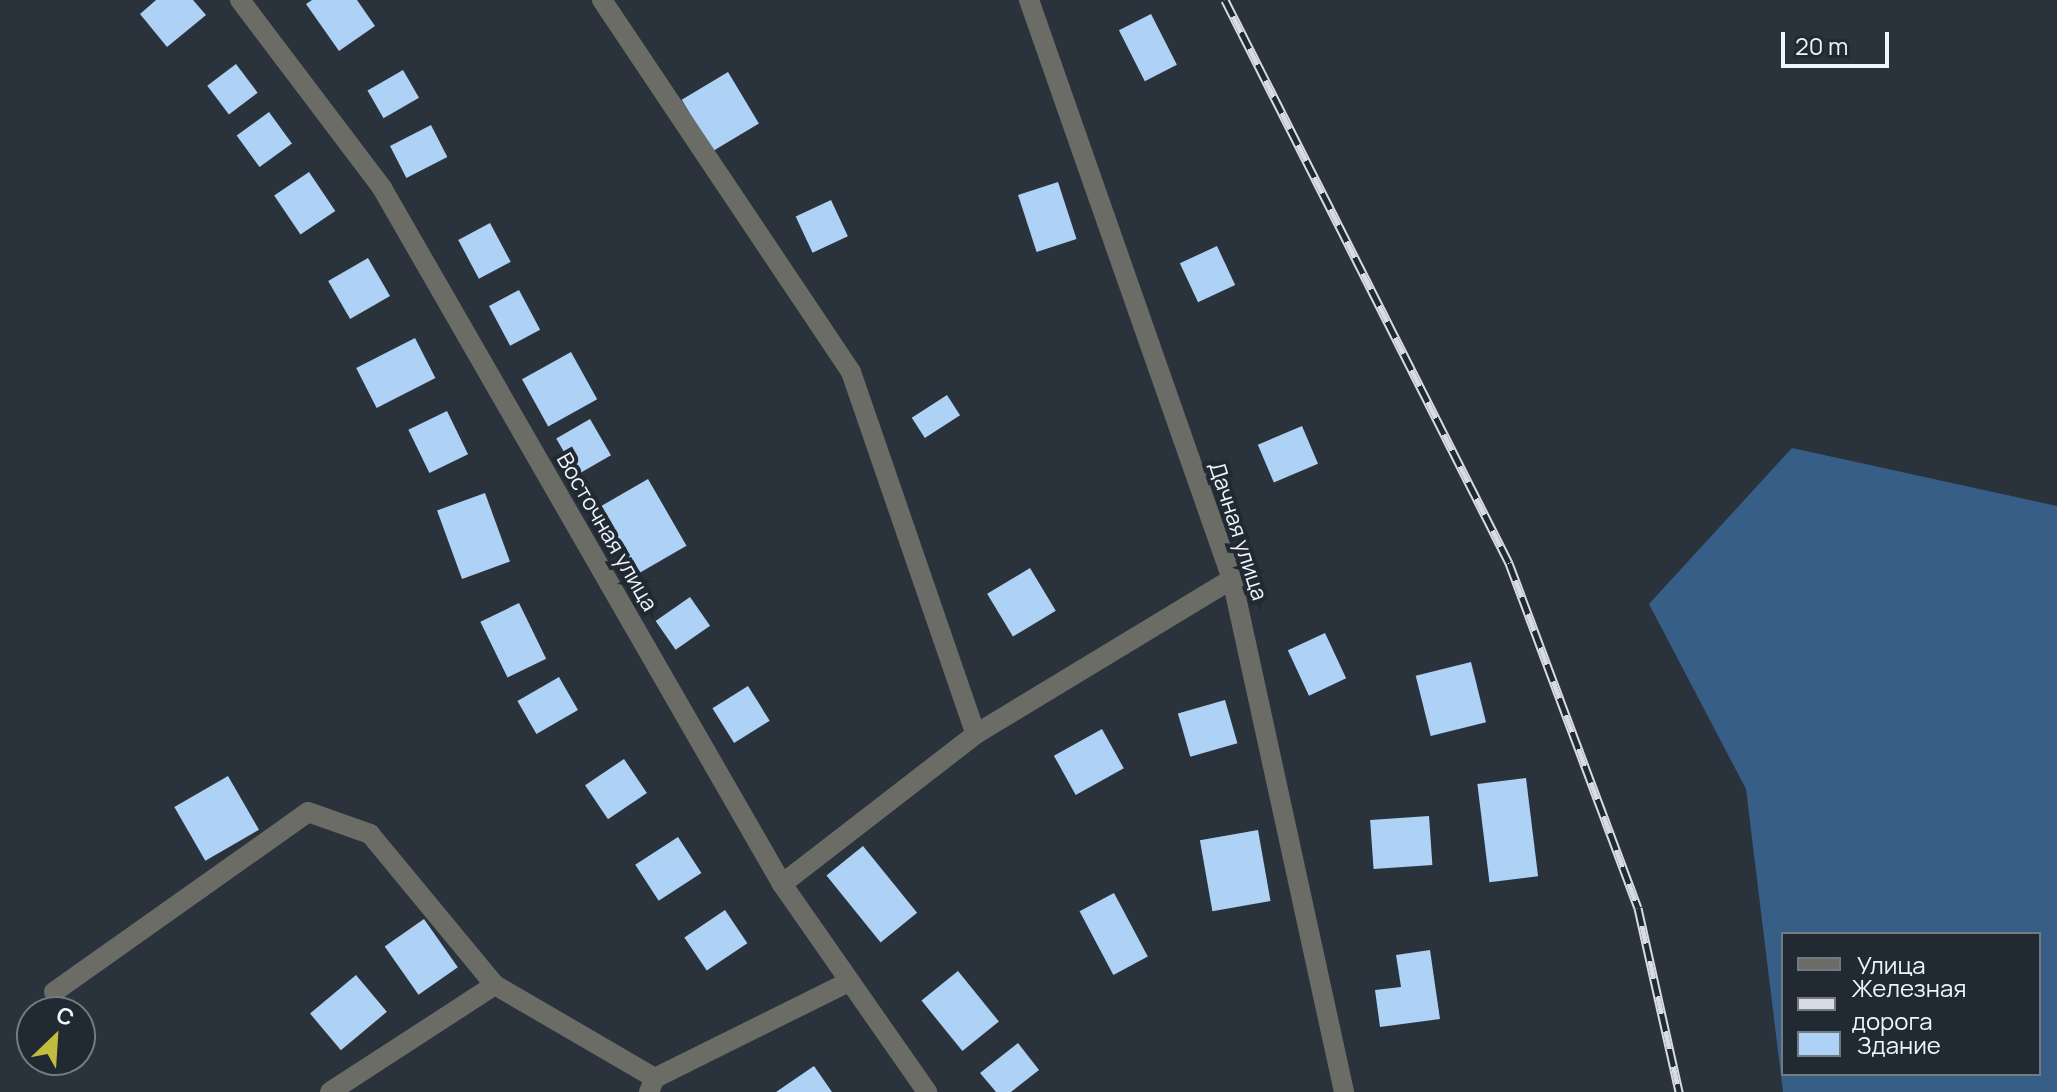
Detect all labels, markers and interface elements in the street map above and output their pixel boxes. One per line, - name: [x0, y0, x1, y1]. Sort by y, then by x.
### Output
- scale bar: [1785, 16, 1893, 66]
- text: 20 m: [1795, 29, 1848, 62]
- street label: Восточная улица: [551, 448, 663, 616]
- street label: Дачная улица: [1203, 458, 1273, 604]
- legend: [1781, 932, 2041, 1076]
- text: Улица: [1857, 948, 1926, 981]
- text: Железная дорога: [1852, 971, 1967, 1037]
- north arrow: [16, 996, 96, 1076]
- text: С: [52, 999, 79, 1033]
- text: Здание: [1857, 1028, 1941, 1061]

